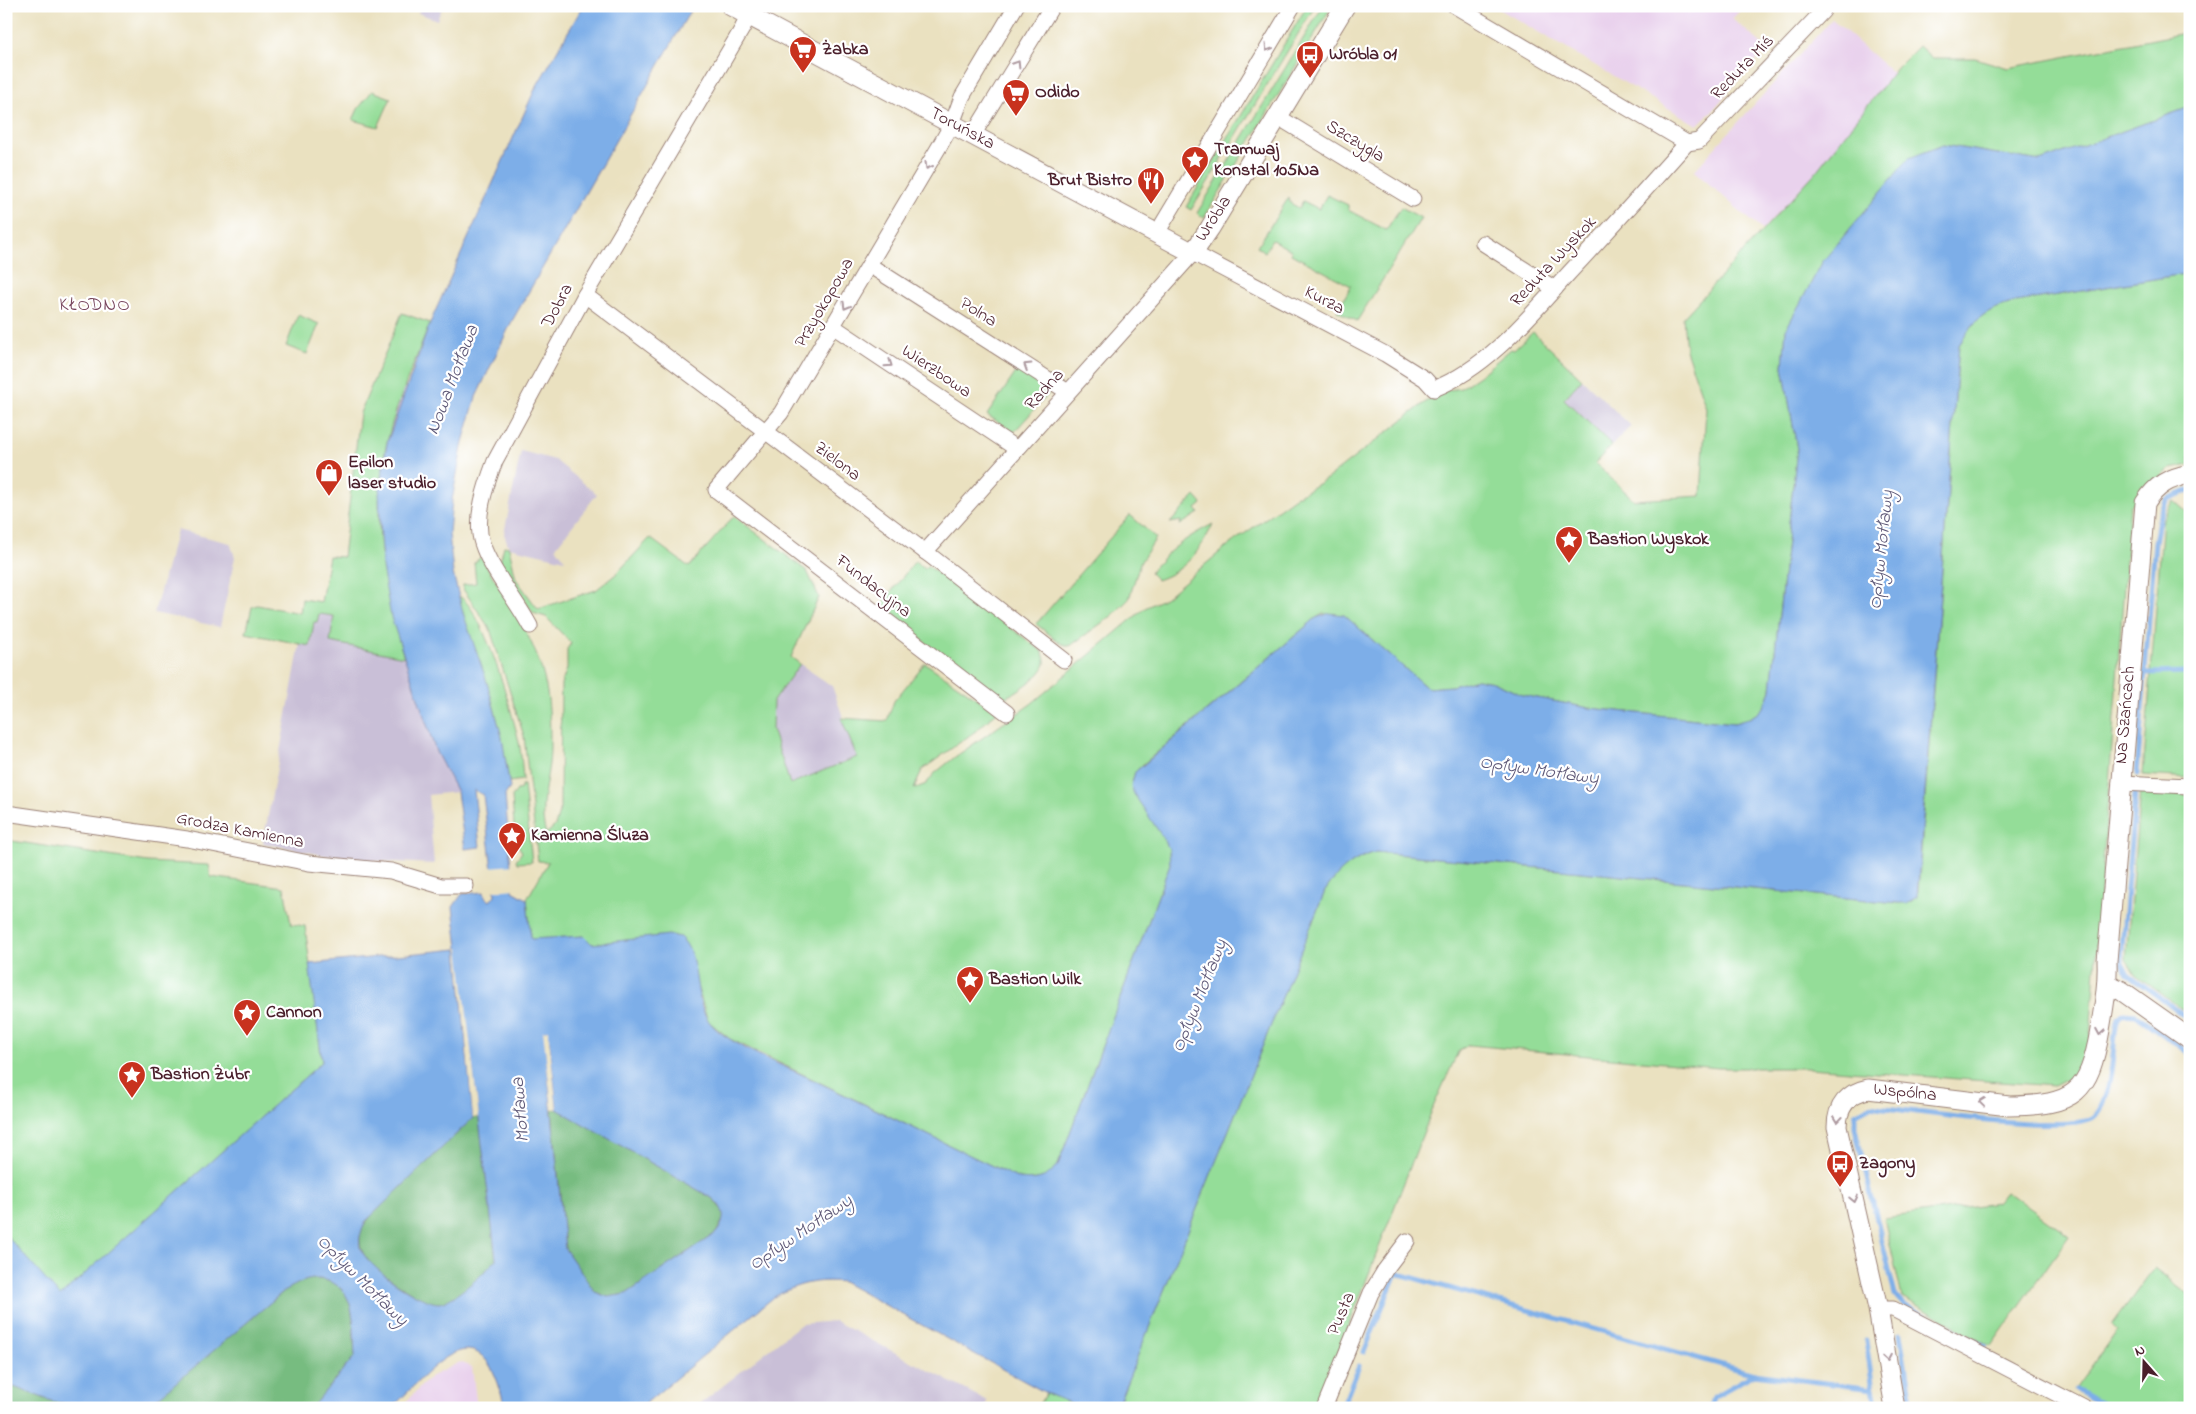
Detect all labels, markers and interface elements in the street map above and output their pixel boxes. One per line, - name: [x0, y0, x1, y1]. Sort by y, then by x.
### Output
- street label: Reduta Miś: [1705, 29, 1781, 107]
- supermarket icon: Żabka: [788, 35, 818, 74]
- place label: Żabka: [822, 37, 869, 63]
- bus stop icon: Wróbla 01: [1295, 40, 1325, 79]
- place label: Wróbla 01: [1329, 42, 1397, 68]
- one-way arrow: [1264, 43, 1274, 52]
- one-way arrow: [1010, 60, 1020, 69]
- supermarket icon: Odido: [1001, 78, 1031, 117]
- place label: Odido: [1035, 80, 1080, 106]
- street label: Toruńska: [925, 101, 999, 157]
- street label: Szczygla: [1320, 114, 1389, 171]
- place label: Tramwaj Konstal 105Na: [1214, 137, 1319, 184]
- place icon: Tramwaj Konstal 105Na: [1180, 145, 1210, 184]
- one-way arrow: [924, 160, 934, 169]
- restaurant icon: Brut Bistro: [1136, 166, 1166, 205]
- place label: Brut Bistro: [1047, 168, 1132, 194]
- street label: Wróbla: [1189, 191, 1239, 247]
- street label: Reduta Wyskok: [1505, 211, 1603, 313]
- street label: Przyokopowa: [789, 253, 861, 353]
- street label: Dobra: [535, 279, 580, 334]
- street label: Kurza: [1299, 280, 1349, 322]
- street label: Polna: [954, 291, 1002, 335]
- district label: KŁODNO: [59, 292, 131, 319]
- one-way arrow: [842, 301, 852, 310]
- water label: Nowa Motława: [420, 321, 487, 439]
- street label: Wierzbowa: [896, 339, 976, 405]
- one-way arrow: [884, 357, 893, 367]
- street label: Radna: [1019, 363, 1071, 417]
- one-way arrow: [1023, 363, 1032, 372]
- street label: Zielona: [808, 436, 866, 488]
- place label: Epilon laser studio: [348, 450, 436, 497]
- shop icon: Epilon laser studio: [314, 458, 344, 497]
- water label: Opływ Motławy: [1862, 489, 1902, 611]
- place icon: Bastion Wyskok: [1554, 525, 1584, 564]
- place label: Bastion Wyskok: [1587, 527, 1710, 554]
- street label: Fundacyjna: [829, 549, 916, 625]
- street label: Na Szańcach: [2109, 665, 2143, 765]
- water label: Opływ Motławy: [1478, 749, 1601, 793]
- street label: Grodza Kamienna: [174, 806, 306, 856]
- place icon: Kamienna Śluza: [497, 821, 527, 860]
- place label: Kamienna Śluza: [531, 823, 649, 849]
- water label: Opływ Motławy: [1165, 935, 1235, 1057]
- place icon: Bastion Wilk: [955, 965, 985, 1004]
- place label: Bastion Wilk: [988, 967, 1082, 993]
- place icon: Cannon: [232, 998, 262, 1037]
- place label: Cannon: [266, 1000, 322, 1026]
- one-way arrow: [2095, 1028, 2105, 1036]
- place icon: Bastion Żubr: [117, 1060, 147, 1099]
- place label: Bastion Żubr: [150, 1062, 250, 1088]
- water label: Motława: [505, 1076, 537, 1144]
- street label: Wspólna: [1872, 1077, 1938, 1109]
- one-way arrow: [1978, 1097, 1986, 1108]
- one-way arrow: [1833, 1116, 1844, 1124]
- bus stop icon: Zagony: [1825, 1149, 1855, 1188]
- place label: Zagony: [1859, 1151, 1915, 1178]
- water label: Opływ Motławy: [744, 1188, 859, 1278]
- one-way arrow: [1848, 1194, 1859, 1203]
- water label: Opływ Motławy: [310, 1229, 414, 1333]
- street label: Pusta: [1321, 1288, 1363, 1340]
- north arrow: [2118, 1336, 2168, 1386]
- text: N: [2132, 1340, 2148, 1363]
- one-way arrow: [1881, 1354, 1891, 1362]

